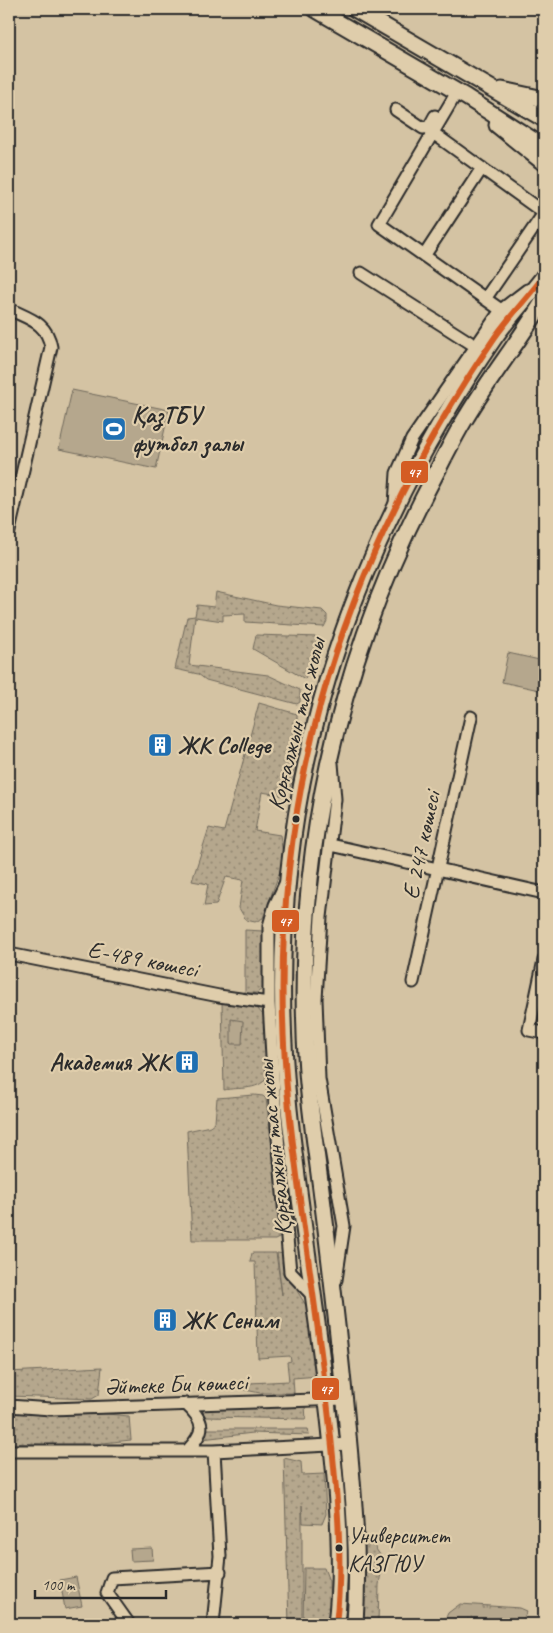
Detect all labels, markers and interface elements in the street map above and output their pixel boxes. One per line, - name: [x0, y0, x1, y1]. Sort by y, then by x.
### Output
- place label: ҚазТБУ футбол залы: [132, 400, 245, 459]
- sports icon: ҚазТБУ футбол залы: [101, 416, 127, 442]
- line badge: 47: [400, 460, 429, 484]
- text: 47: [408, 464, 422, 481]
- street label: Қорғалжын тас жолы: [260, 632, 332, 813]
- place label: ЖК College: [178, 730, 272, 760]
- building icon: ЖК College: [147, 732, 173, 758]
- street label: Е 247 көшесі: [395, 786, 448, 902]
- unlabelled marker: [291, 814, 301, 824]
- line badge: 47: [271, 909, 300, 933]
- text: 47: [279, 913, 293, 930]
- street label: Е-489 көшесі: [85, 934, 203, 985]
- place label: Академия ЖК: [50, 1047, 174, 1077]
- building icon: Академия ЖК: [174, 1049, 200, 1075]
- street label: Қорғалжын тас жолы: [250, 1056, 298, 1237]
- place label: ЖК Сеним: [182, 1305, 280, 1335]
- building icon: ЖК Сеним: [152, 1307, 178, 1333]
- street label: Әйтеке Би көшесі: [104, 1366, 250, 1401]
- line badge: 47: [311, 1377, 340, 1401]
- text: 47: [320, 1381, 334, 1398]
- place label: Университет КАЗГЮУ: [348, 1521, 451, 1578]
- marker: Университет КАЗГЮУ: [334, 1543, 344, 1553]
- scale bar: [35, 1568, 166, 1600]
- text: 100 m: [42, 1576, 76, 1595]

